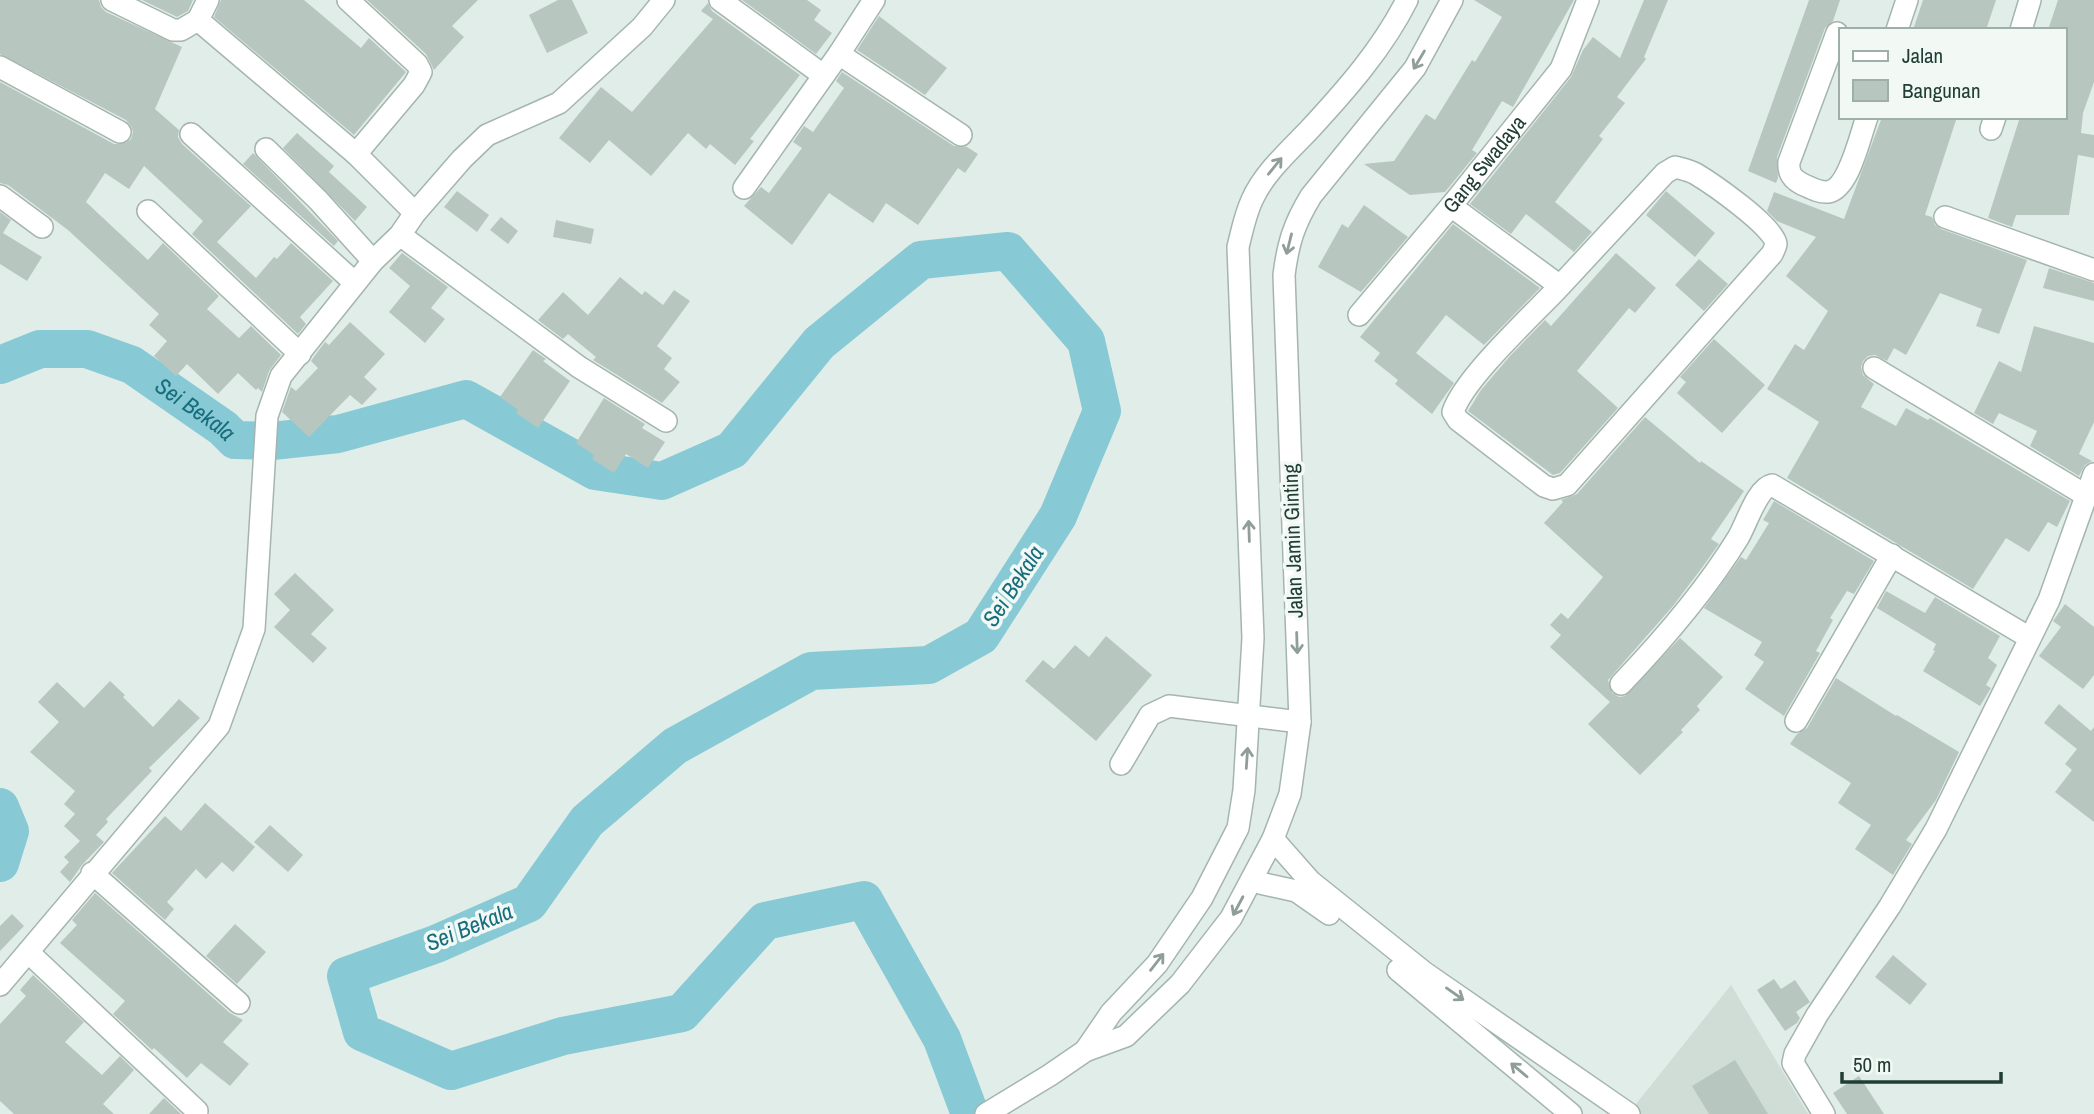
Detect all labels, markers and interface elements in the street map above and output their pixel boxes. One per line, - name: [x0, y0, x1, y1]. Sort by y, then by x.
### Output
- legend: [1839, 28, 2066, 119]
- text: Jalan: [1902, 41, 1943, 70]
- one-way arrow: [1412, 49, 1426, 69]
- text: Bangunan: [1902, 76, 1981, 105]
- street label: Gang Swadaya: [1436, 109, 1532, 219]
- one-way arrow: [1268, 158, 1283, 176]
- one-way arrow: [1282, 233, 1295, 255]
- water label: Sei Bekala: [149, 370, 243, 447]
- street label: Jalan Jamin Ginting: [1275, 463, 1310, 619]
- one-way arrow: [1242, 520, 1255, 543]
- water label: Sei Bekala: [975, 539, 1050, 632]
- one-way arrow: [1290, 631, 1303, 654]
- one-way arrow: [1240, 747, 1253, 770]
- water label: Sei Bekala: [421, 895, 517, 958]
- one-way arrow: [1230, 896, 1244, 916]
- one-way arrow: [1150, 954, 1165, 972]
- one-way arrow: [1444, 987, 1464, 1001]
- scale bar: [1842, 1040, 2001, 1084]
- text: 50 m: [1853, 1050, 1891, 1079]
- one-way arrow: [1510, 1062, 1528, 1078]

